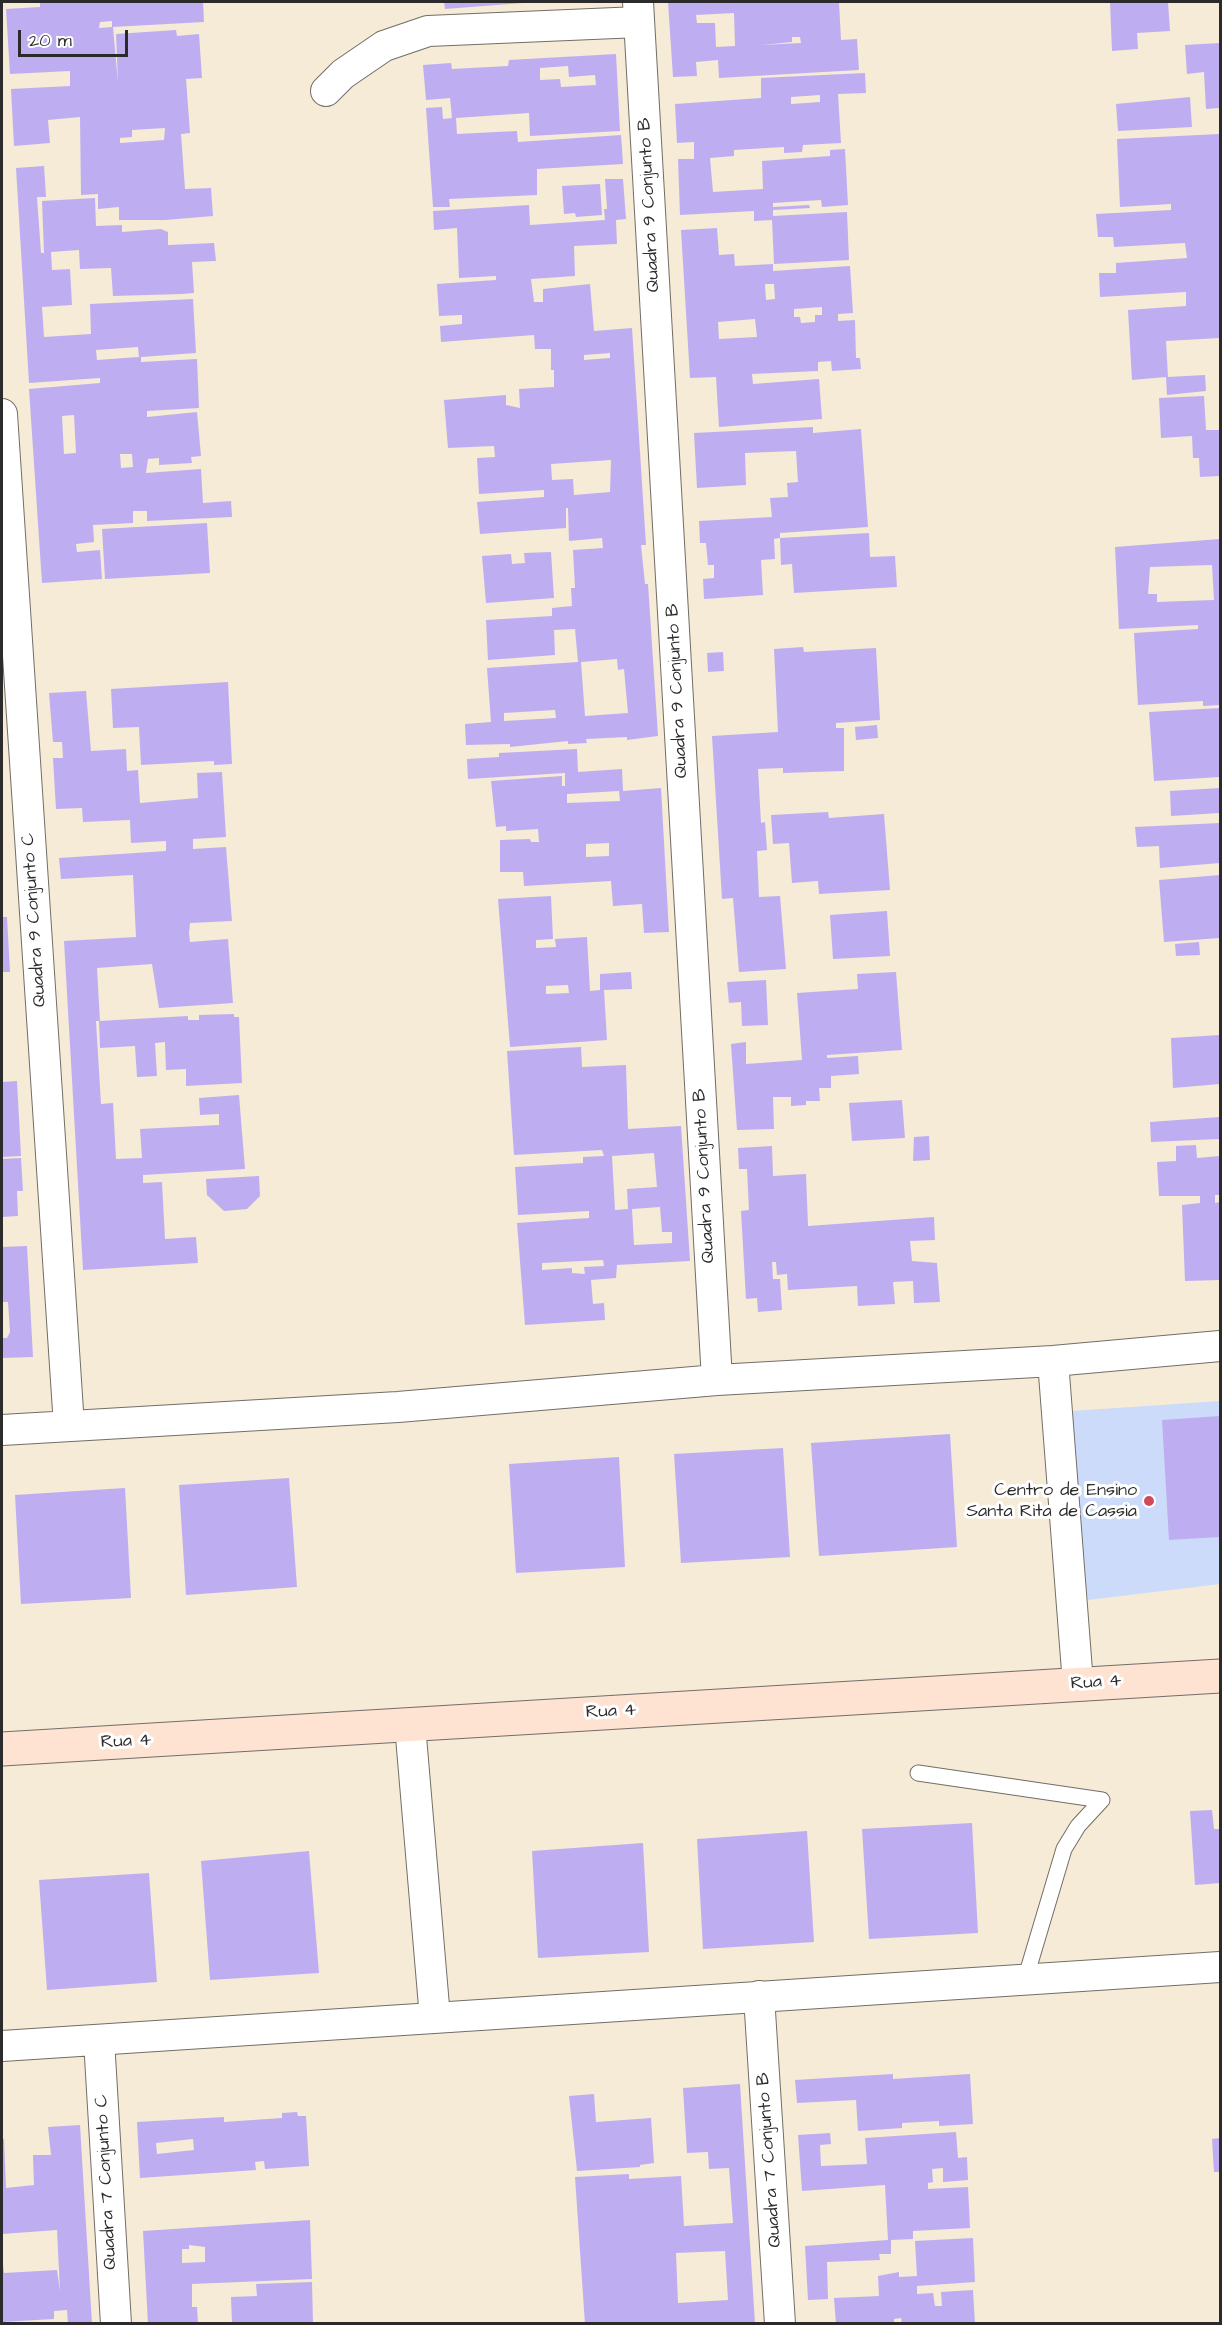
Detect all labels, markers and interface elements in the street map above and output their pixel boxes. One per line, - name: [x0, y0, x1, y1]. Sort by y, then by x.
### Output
- scale bar: [21, 18, 130, 56]
- text: 20 m: [29, 28, 72, 53]
- street label: Quadra 9 Conjunto B: [635, 117, 665, 293]
- street label: Quadra 9 Conjunto B: [663, 603, 693, 779]
- street label: Quadra 9 Conjunto C: [18, 832, 52, 1008]
- street label: Quadra 9 Conjunto B: [690, 1088, 720, 1264]
- place label: Centro de Ensino Santa Rita de Cassia: [966, 1480, 1137, 1522]
- marker: Centro de Ensino Santa Rita de Cassia: [1142, 1494, 1156, 1508]
- street label: Rua 4: [1070, 1670, 1122, 1696]
- street label: Rua 4: [585, 1700, 637, 1724]
- street label: Rua 4: [100, 1730, 152, 1754]
- street label: Quadra 7 Conjunto B: [753, 2072, 787, 2248]
- street label: Quadra 7 Conjunto C: [92, 2094, 122, 2270]

